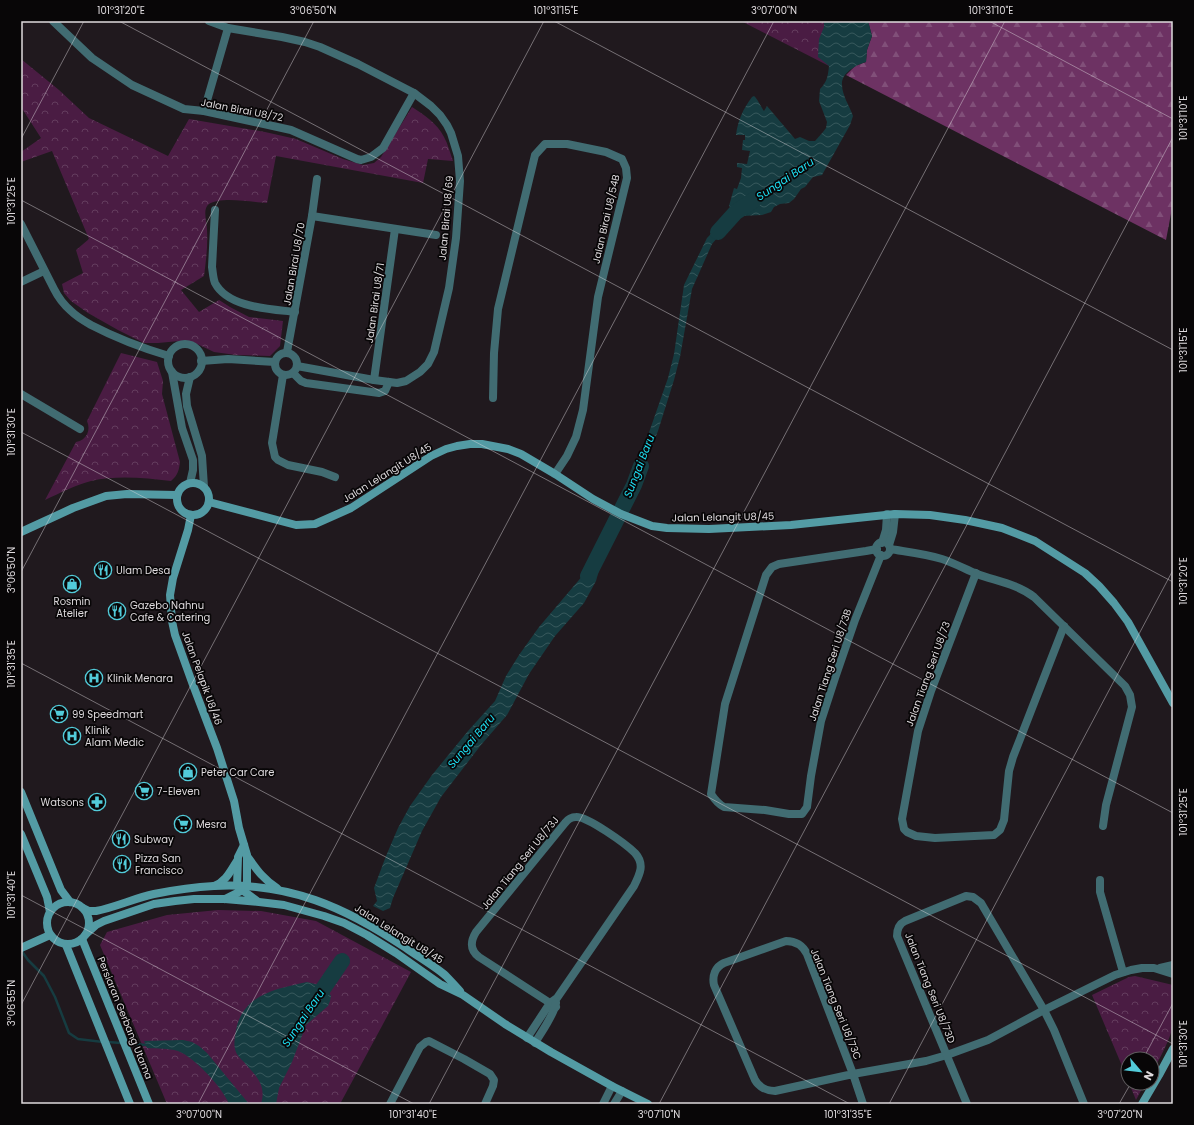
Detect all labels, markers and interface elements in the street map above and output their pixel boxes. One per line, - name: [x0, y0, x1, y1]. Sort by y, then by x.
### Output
- text: 101°31'20"E: [97, 3, 145, 18]
- text: 3°06'50"N: [290, 3, 336, 18]
- text: 101°31'15"E: [534, 3, 579, 18]
- text: 3°07'00"N: [751, 3, 797, 18]
- text: 101°31'10"E: [969, 3, 1014, 18]
- street label: Jalan Birai U8/72: [200, 95, 285, 125]
- text: 101°31'10"E: [1176, 96, 1191, 141]
- water label: Sungai Baru: [753, 154, 817, 204]
- street label: Jalan Birai U8/54B: [588, 173, 624, 265]
- street label: Jalan Birai U8/69: [435, 175, 457, 261]
- text: 101°31'25"E: [4, 177, 19, 225]
- street label: Jalan Birai U8/70: [279, 221, 309, 307]
- street label: Jalan Birai U8/71: [362, 262, 388, 344]
- text: 101°31'15"E: [1176, 328, 1191, 373]
- text: 101°31'30"E: [4, 408, 19, 456]
- water label: Sungai Baru: [620, 432, 658, 500]
- street label: Jalan Lelangit U8/45: [340, 440, 434, 506]
- street label: Jalan Lelangit U8/45: [672, 509, 774, 525]
- text: 3°06'50"N: [4, 547, 19, 593]
- text: 101°31'20"E: [1176, 557, 1191, 605]
- restaurant icon: Ulam Desa: [93, 560, 113, 580]
- place label: Ulam Desa: [116, 563, 170, 578]
- shop icon: Rosmin Atelier: [62, 574, 82, 594]
- place label: Rosmin Atelier: [54, 594, 90, 621]
- place label: Gazebo Nahnu Cafe & Catering: [130, 598, 210, 625]
- restaurant icon: Gazebo Nahnu Cafe & Catering: [107, 601, 127, 621]
- street label: Jalan Tiang Seri U8/73B: [805, 607, 855, 723]
- street label: Jalan Tiang Seri U8/73: [902, 619, 954, 729]
- street label: Jalan Pelapik U8/46: [178, 629, 226, 727]
- text: 101°31'35"E: [4, 640, 19, 688]
- hospital icon: Klinik Menara: [84, 668, 104, 688]
- place label: Klinik Menara: [107, 671, 173, 686]
- supermarket icon: 99 Speedmart: [49, 704, 69, 724]
- place label: 99 Speedmart: [72, 707, 144, 722]
- water label: Sungai Baru: [443, 710, 499, 772]
- place label: Klinik Alam Medic: [85, 723, 144, 750]
- hospital icon: Klinik Alam Medic: [62, 726, 82, 746]
- shop icon: Peter Car Care: [178, 762, 198, 782]
- place label: Peter Car Care: [201, 765, 275, 780]
- supermarket icon: 7-Eleven: [134, 781, 154, 801]
- place label: 7-Eleven: [157, 784, 200, 799]
- text: 101°31'25"E: [1176, 788, 1191, 836]
- pharmacy icon: Watsons: [87, 792, 107, 812]
- place label: Watsons: [41, 795, 84, 810]
- street label: Jalan Tiang Seri U8/73J: [478, 813, 562, 913]
- supermarket icon: Mesra: [173, 814, 193, 834]
- place label: Mesra: [196, 817, 227, 832]
- restaurant icon: Subway: [111, 829, 131, 849]
- place label: Subway: [134, 832, 174, 847]
- place label: Pizza San Francisco: [135, 851, 183, 878]
- restaurant icon: Pizza San Francisco: [112, 854, 132, 874]
- text: 101°31'40"E: [4, 871, 19, 919]
- street label: Jalan Lelangit U8/45: [352, 901, 446, 967]
- street label: Jalan Tiang Seri U8/73D: [901, 930, 959, 1046]
- street label: Jalan Tiang Seri U8/73C: [807, 946, 865, 1062]
- street label: Persiaran Gerbang Utama: [94, 954, 156, 1082]
- text: 3°06'55"N: [4, 980, 19, 1026]
- water label: Sungai Baru: [278, 986, 328, 1050]
- text: 101°31'30"E: [1176, 1020, 1191, 1068]
- north arrow: [1120, 1051, 1160, 1091]
- text: N: [1140, 1068, 1158, 1083]
- text: 3°07'00"N: [176, 1107, 222, 1122]
- text: 101°31'40"E: [389, 1107, 437, 1122]
- text: 3°07'10"N: [638, 1107, 680, 1122]
- text: 101°31'35"E: [824, 1107, 872, 1122]
- text: 3°07'20"N: [1097, 1107, 1143, 1122]

